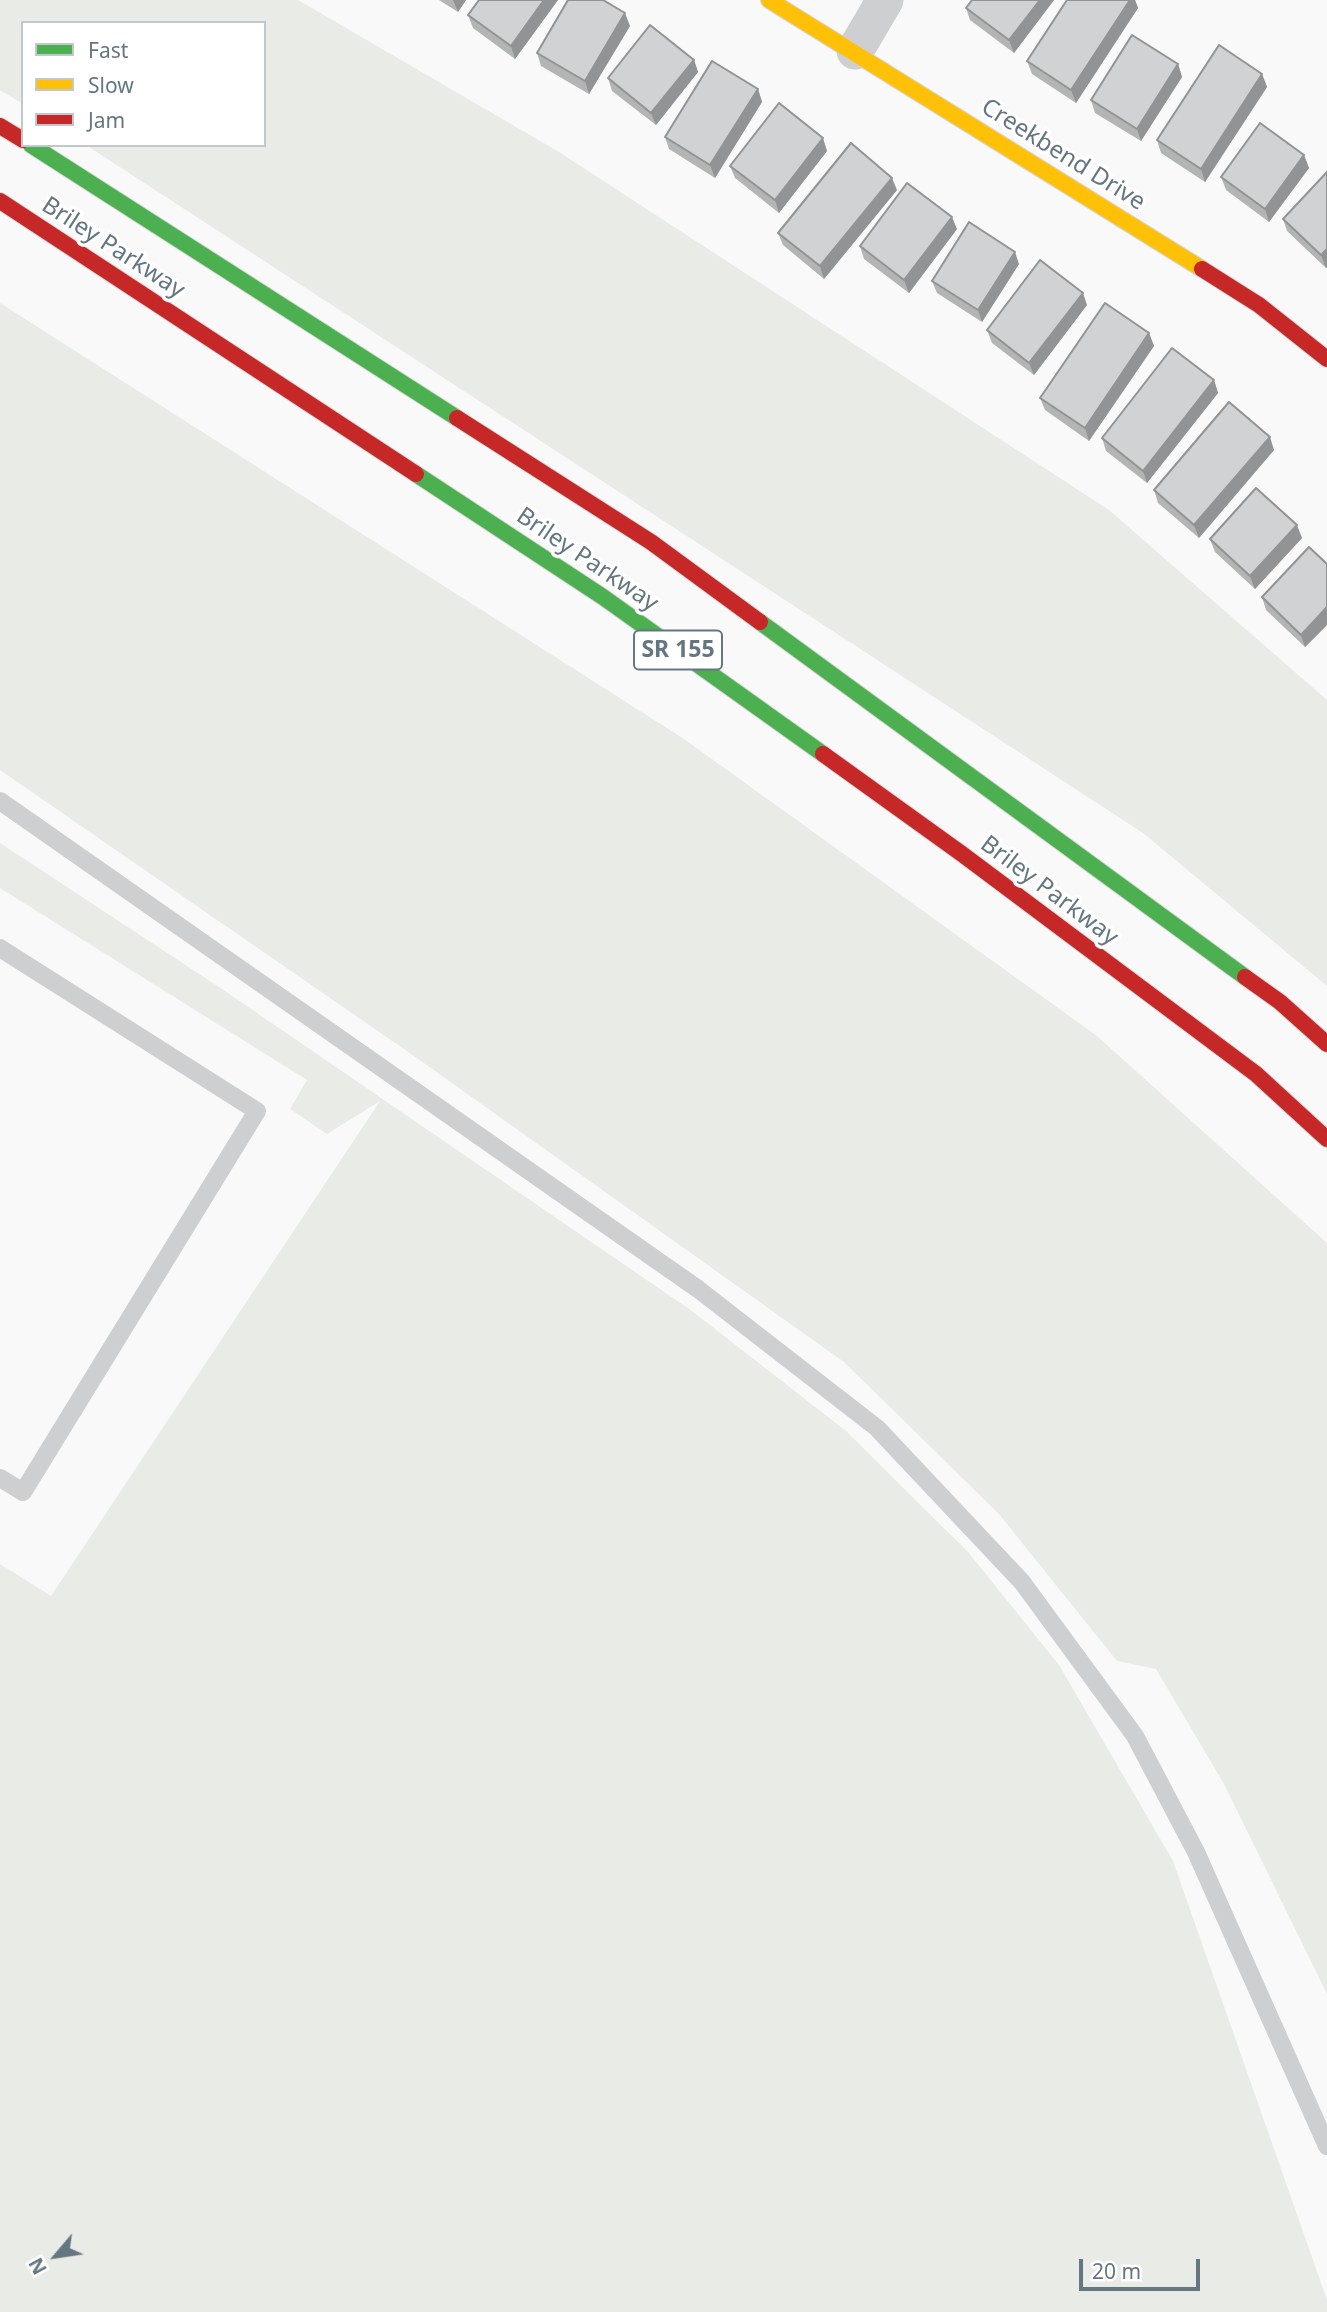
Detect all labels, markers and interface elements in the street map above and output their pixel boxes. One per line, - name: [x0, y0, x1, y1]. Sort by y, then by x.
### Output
- legend: [21, 21, 266, 147]
- text: Fast: [88, 36, 128, 64]
- text: Slow: [88, 71, 134, 99]
- street label: Creekbend Drive: [976, 93, 1150, 217]
- text: Jam: [88, 106, 125, 134]
- street label: Briley Parkway: [36, 191, 190, 305]
- street label: Briley Parkway: [511, 502, 663, 618]
- road number: SR 155: [634, 630, 722, 670]
- street label: Briley Parkway: [975, 830, 1123, 952]
- north arrow: [21, 2221, 91, 2291]
- scale bar: [1082, 2246, 1203, 2290]
- text: N: [23, 2253, 53, 2279]
- text: 20 m: [1092, 2257, 1141, 2285]

